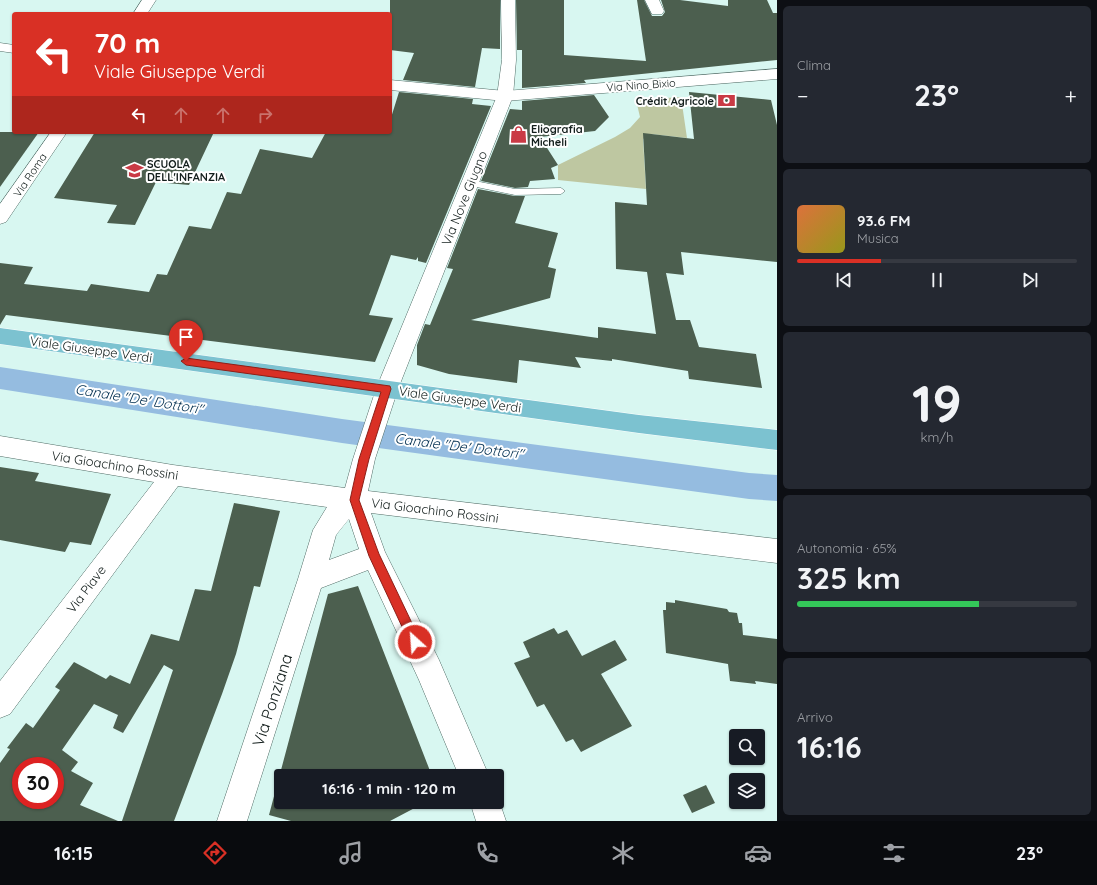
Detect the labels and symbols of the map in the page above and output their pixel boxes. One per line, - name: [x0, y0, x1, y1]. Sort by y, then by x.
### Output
- street label: Via Nino Bixio: [606, 76, 677, 94]
- bank icon: Crédit Agricole: [717, 91, 737, 111]
- place label: Crédit Agricole: [636, 94, 715, 108]
- place label: Eliografia Micheli: [531, 122, 583, 149]
- shop icon: Eliografia Micheli: [508, 125, 528, 145]
- street label: Via Nove Giugno: [438, 148, 490, 248]
- street label: Via Roma: [10, 150, 50, 200]
- place label: SCUOLA DELL'INFANZIA: [147, 157, 225, 184]
- school or university icon: SCUOLA DELL'INFANZIA: [124, 160, 144, 180]
- pin: [169, 320, 203, 361]
- street label: Viale Giuseppe Verdi: [29, 332, 153, 366]
- water label: Canale "De' Dottori": [74, 380, 207, 418]
- street label: Viale Giuseppe Verdi: [398, 382, 522, 416]
- water label: Canale "De' Dottori": [394, 429, 527, 463]
- street label: Via Gioachino Rossini: [51, 447, 179, 483]
- street label: Via Gioachino Rossini: [371, 494, 499, 526]
- street label: Via Piave: [63, 562, 109, 616]
- position arrow: [394, 621, 436, 663]
- street label: Via Ponziana: [248, 651, 296, 749]
- speed limit sign: 30: [12, 757, 64, 809]

